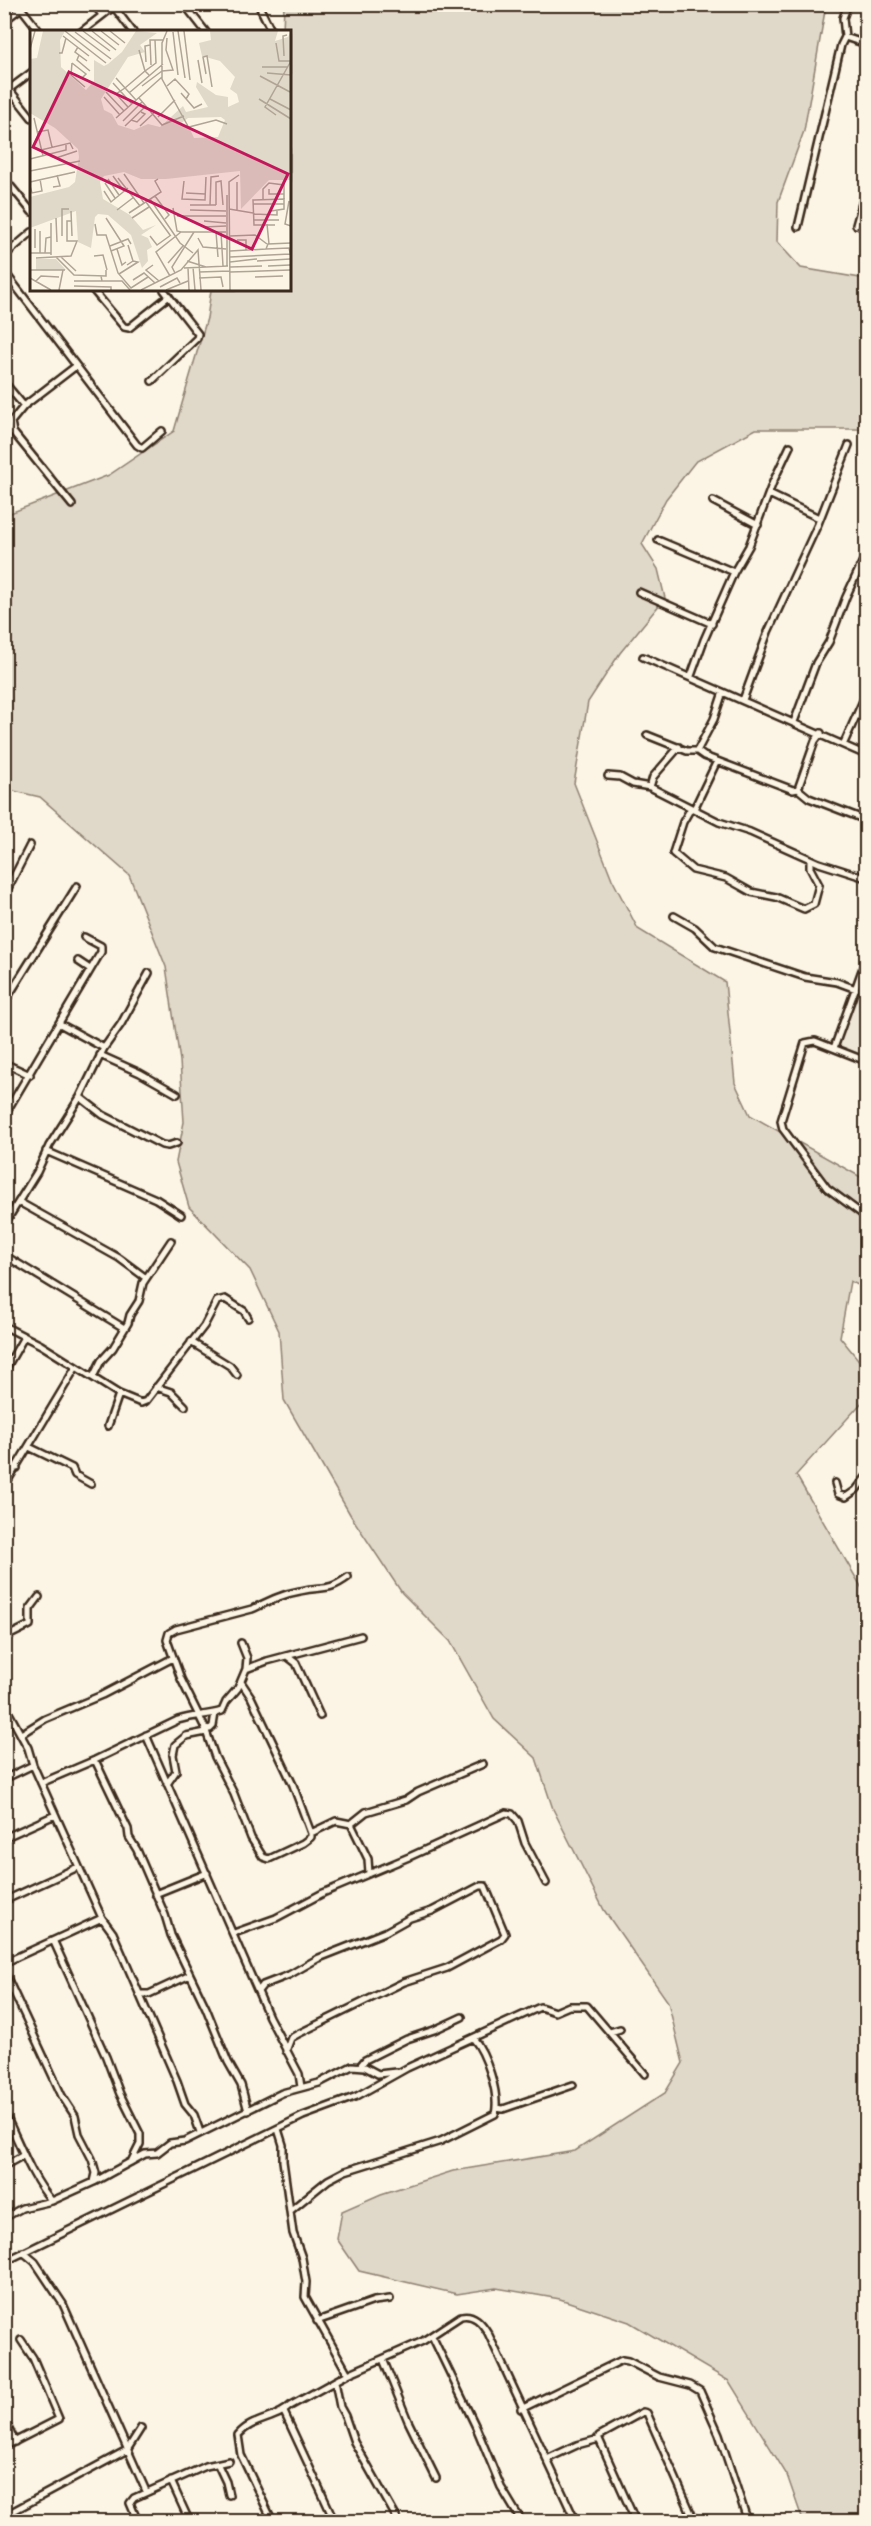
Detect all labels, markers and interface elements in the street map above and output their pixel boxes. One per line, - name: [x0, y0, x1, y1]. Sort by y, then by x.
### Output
- inset map: [30, 30, 291, 291]

